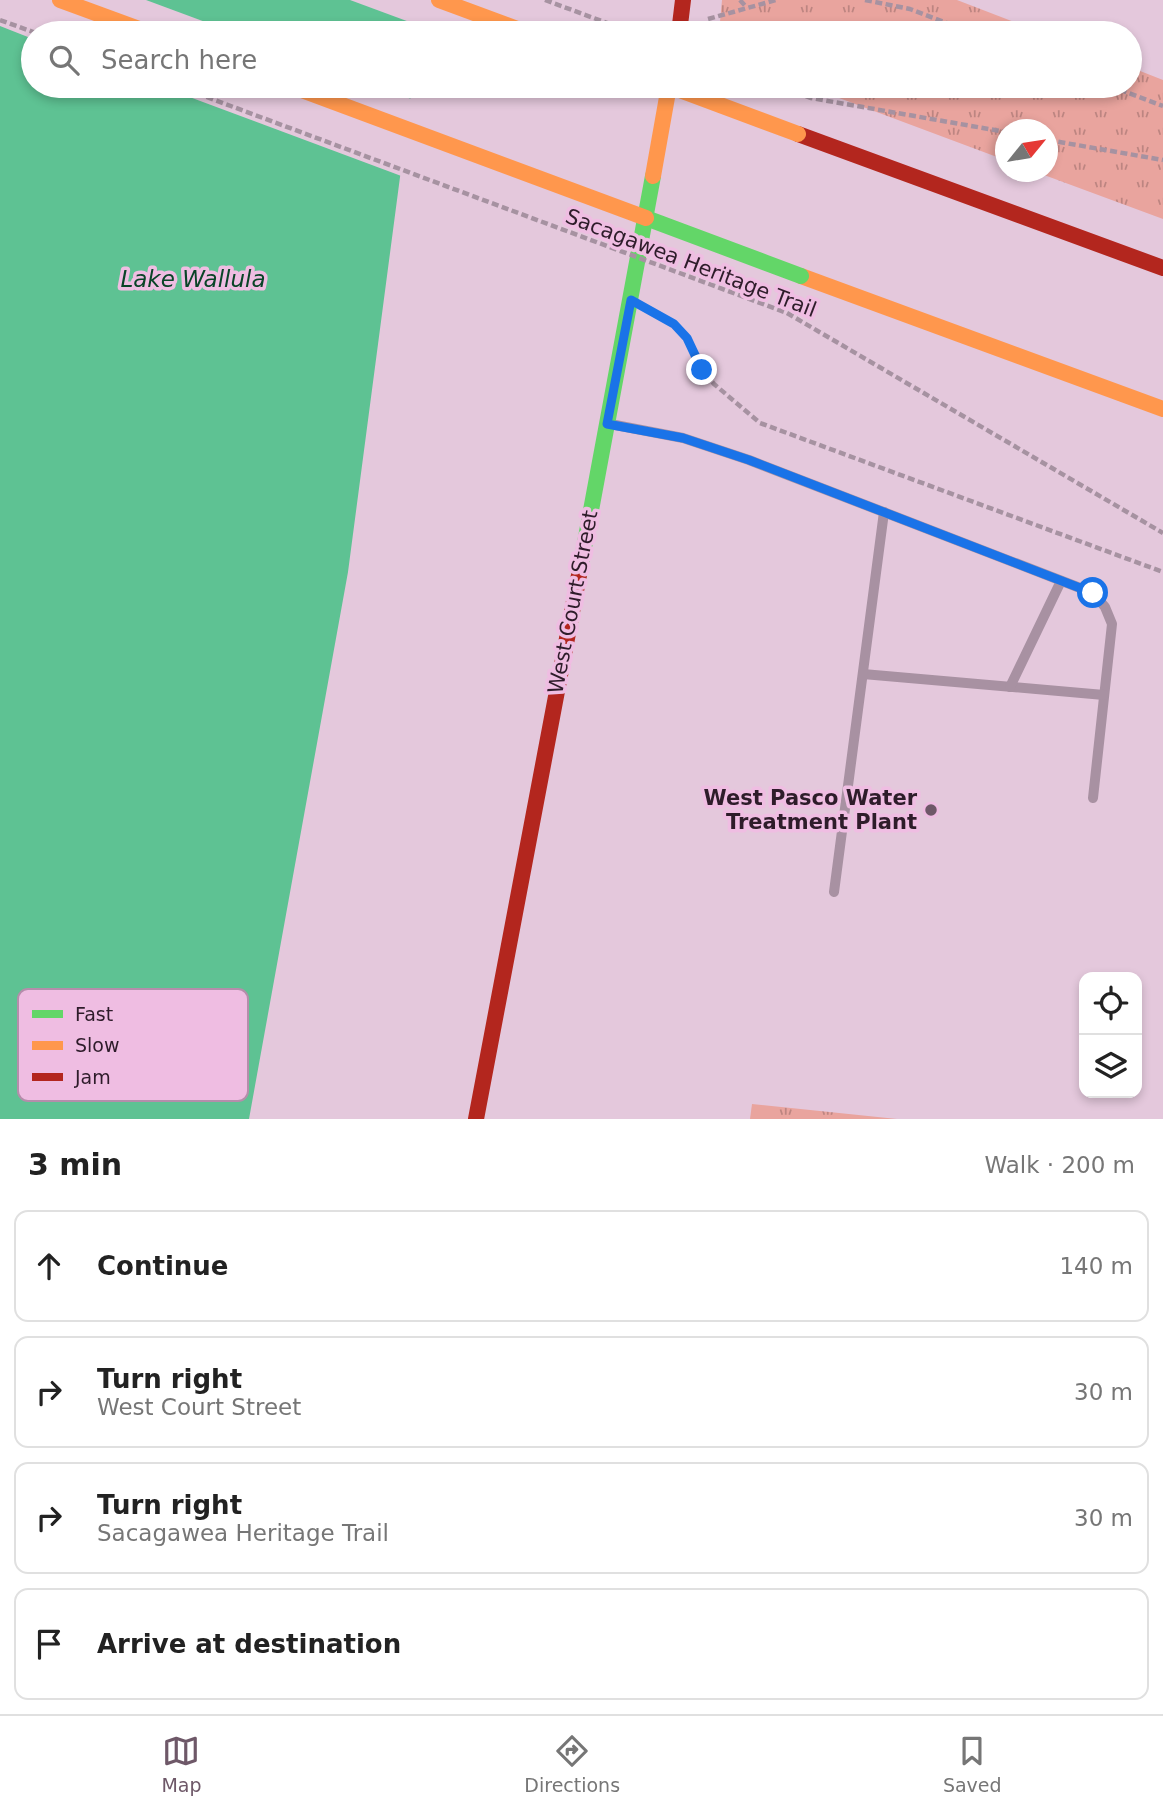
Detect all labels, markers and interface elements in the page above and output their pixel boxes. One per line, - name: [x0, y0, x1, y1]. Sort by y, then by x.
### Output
- search box: [21, 21, 1142, 98]
- icon: search: [45, 41, 83, 79]
- text: Search here: [101, 45, 257, 75]
- north arrow: [995, 119, 1058, 182]
- street label: Sacagawea Heritage Trail: [562, 204, 820, 322]
- water label: Lake Wallula: [120, 266, 266, 292]
- route end: [686, 354, 717, 385]
- street label: West Court Street: [543, 508, 603, 696]
- route start: [1077, 577, 1108, 608]
- place label: West Pasco Water Treatment Plant: [704, 786, 918, 834]
- marker: West Pasco Water Treatment Plant: [923, 802, 939, 818]
- map controls: [1079, 972, 1142, 1098]
- button: locate: [1079, 972, 1142, 1035]
- legend: [18, 989, 248, 1101]
- text: Fast: [75, 1003, 113, 1025]
- text: Slow: [75, 1034, 120, 1056]
- button: layers: [1079, 1035, 1142, 1098]
- text: Jam: [74, 1066, 111, 1088]
- text: 3 min: [28, 1147, 122, 1182]
- text: Walk · 200 m: [984, 1152, 1135, 1178]
- icon: ahead: [30, 1247, 68, 1285]
- text: Continue: [97, 1251, 228, 1281]
- text: 140 m: [1059, 1253, 1133, 1279]
- text: Turn right: [97, 1364, 242, 1394]
- icon: right: [30, 1373, 68, 1411]
- text: 30 m: [1074, 1379, 1133, 1405]
- text: West Court Street: [97, 1394, 301, 1420]
- text: Turn right: [97, 1490, 242, 1520]
- icon: right: [30, 1499, 68, 1537]
- text: 30 m: [1074, 1505, 1133, 1531]
- text: Sacagawea Heritage Trail: [97, 1520, 389, 1546]
- icon: arrive: [30, 1625, 68, 1663]
- text: Arrive at destination: [97, 1629, 401, 1659]
- tab: Map: [161, 1732, 202, 1796]
- tab: Directions: [524, 1732, 620, 1796]
- tab: Saved: [943, 1732, 1002, 1796]

